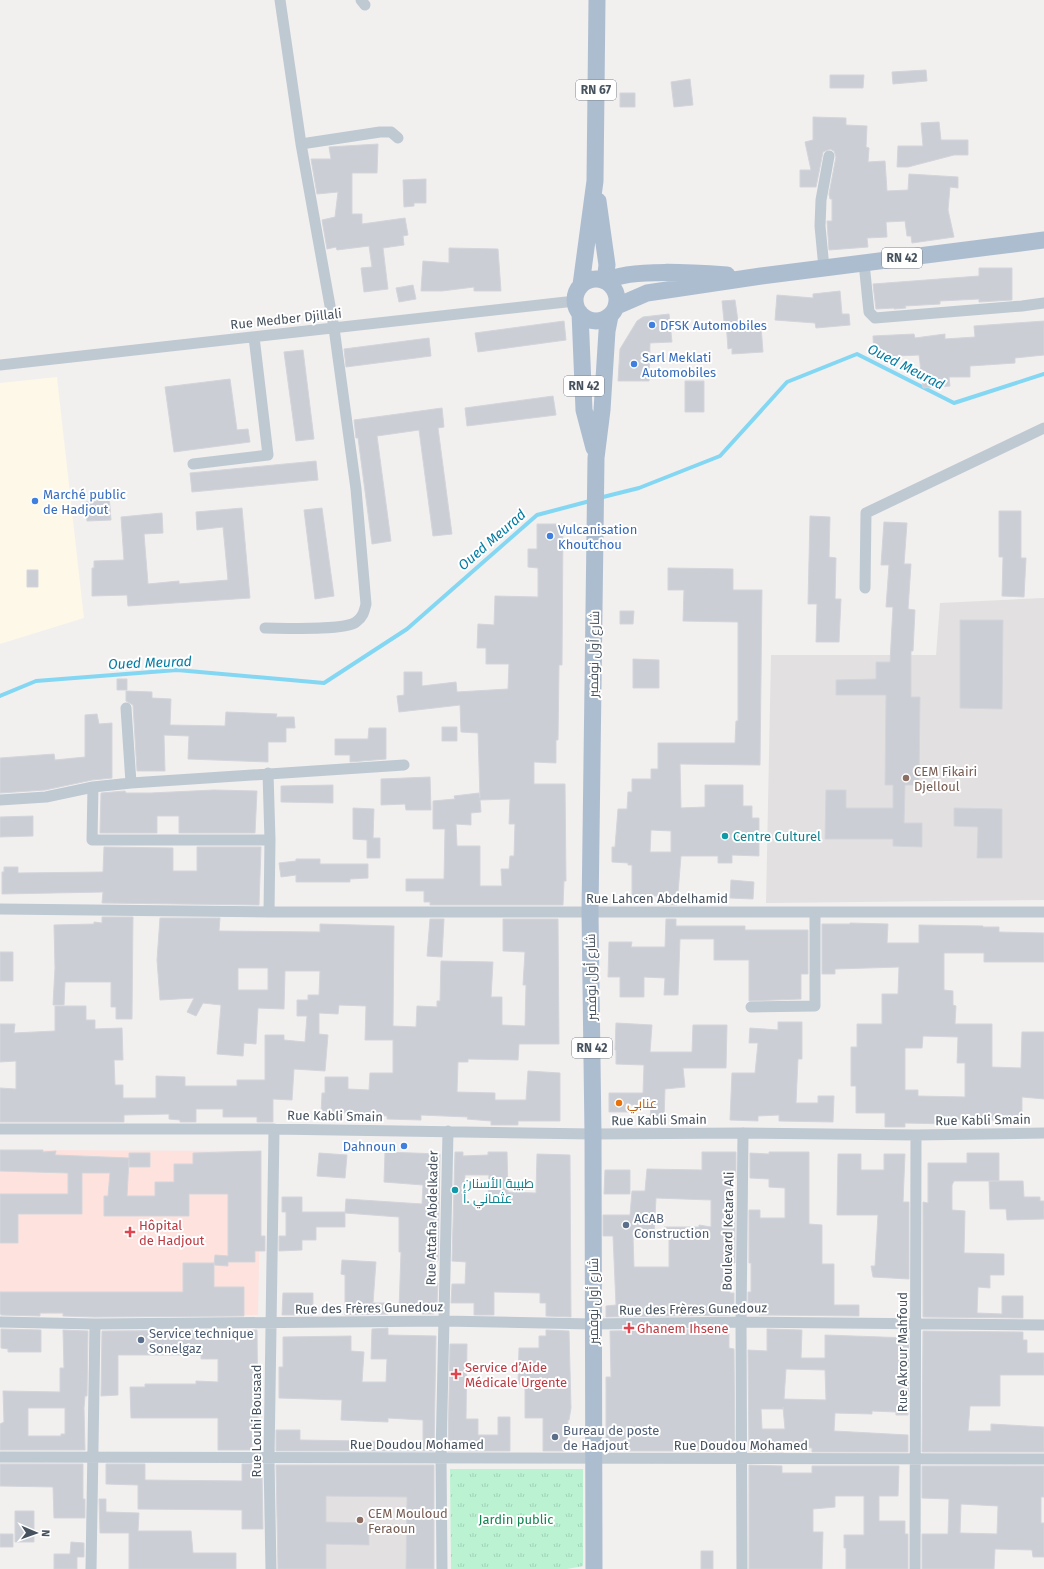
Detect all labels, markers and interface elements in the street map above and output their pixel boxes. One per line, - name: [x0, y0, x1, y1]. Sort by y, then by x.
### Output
- road number: RN 67: [576, 80, 616, 100]
- road number: RN 42: [882, 248, 922, 268]
- street label: Rue Medber Djillali: [230, 306, 342, 332]
- place label: DFSK Automobiles: [660, 318, 767, 333]
- marker: DFSK Automobiles: [647, 320, 657, 330]
- water label: Oued Meurad: [865, 340, 947, 394]
- place label: Sarl Meklati Automobiles: [642, 350, 716, 380]
- marker: Sarl Meklati Automobiles: [629, 359, 639, 369]
- road number: RN 42: [564, 376, 604, 396]
- place label: Marché public de Hadjout: [43, 487, 126, 517]
- marker: Marché public de Hadjout: [30, 496, 40, 506]
- water label: Oued Meurad: [455, 506, 529, 574]
- place label: Vulcanisation Khoutchou: [558, 522, 637, 552]
- marker: Vulcanisation Khoutchou: [545, 531, 555, 541]
- street label: شارع أول نوفمبر: [585, 611, 603, 698]
- water label: Oued Meurad: [108, 653, 192, 673]
- place label: CEM Fikairi Djelloul: [914, 764, 977, 794]
- marker: CEM Fikairi Djelloul: [901, 773, 911, 783]
- place label: Centre Culturel: [733, 829, 821, 844]
- marker: Centre Culturel: [720, 831, 730, 841]
- street label: Rue Lahcen Abdelhamid: [586, 891, 728, 906]
- street label: شارع أول نوفمبر: [582, 934, 600, 1021]
- road number: RN 42: [572, 1038, 612, 1058]
- place label: عنابي: [627, 1096, 657, 1114]
- marker: عنابي: [614, 1098, 624, 1108]
- street label: Rue Kabli Smain: [287, 1108, 383, 1124]
- street label: Rue Kabli Smain: [611, 1112, 707, 1128]
- street label: Rue Kabli Smain: [935, 1112, 1031, 1128]
- place label: Dahnoun: [343, 1139, 396, 1154]
- marker: Dahnoun: [399, 1141, 409, 1151]
- street label: Rue Attafia Abdelkader: [423, 1150, 441, 1286]
- street label: Boulevard Ketara Ali: [719, 1171, 737, 1291]
- place label: طبيبة الأسنان عثماني .أ: [463, 1176, 534, 1209]
- marker: طبيبة الأسنان عثماني .أ: [450, 1185, 460, 1195]
- place label: ACAB Construction: [634, 1211, 709, 1241]
- place label: Hôpital de Hadjout: [139, 1218, 205, 1248]
- marker: ACAB Construction: [621, 1220, 631, 1230]
- marker: Hôpital de Hadjout: [124, 1226, 136, 1238]
- street label: شارع أول نوفمبر: [585, 1258, 602, 1345]
- street label: Rue Akrour Mahfoud: [895, 1292, 910, 1412]
- street label: Rue des Frères Gunedouz: [295, 1299, 444, 1317]
- street label: Rue des Frères Gunedouz: [619, 1300, 768, 1318]
- place label: Ghanem Ihsene: [637, 1321, 729, 1336]
- marker: Ghanem Ihsene: [624, 1323, 634, 1333]
- place label: Service technique Sonelgaz: [149, 1326, 254, 1356]
- marker: Service technique Sonelgaz: [136, 1335, 146, 1345]
- place label: Service d’Aide Médicale Urgente: [465, 1360, 567, 1390]
- street label: Rue Louhi Bousaad: [249, 1365, 264, 1477]
- marker: Service d’Aide Médicale Urgente: [450, 1368, 462, 1380]
- place label: Bureau de poste de Hadjout: [563, 1423, 659, 1453]
- marker: Bureau de poste de Hadjout: [550, 1432, 560, 1442]
- street label: Rue Doudou Mohamed: [350, 1437, 484, 1452]
- street label: Rue Doudou Mohamed: [674, 1438, 808, 1453]
- place label: CEM Mouloud Feraoun: [368, 1506, 448, 1536]
- park label: Jardin public: [479, 1512, 553, 1527]
- north arrow: [16, 1513, 56, 1553]
- marker: CEM Mouloud Feraoun: [355, 1515, 365, 1525]
- text: N: [39, 1529, 52, 1537]

